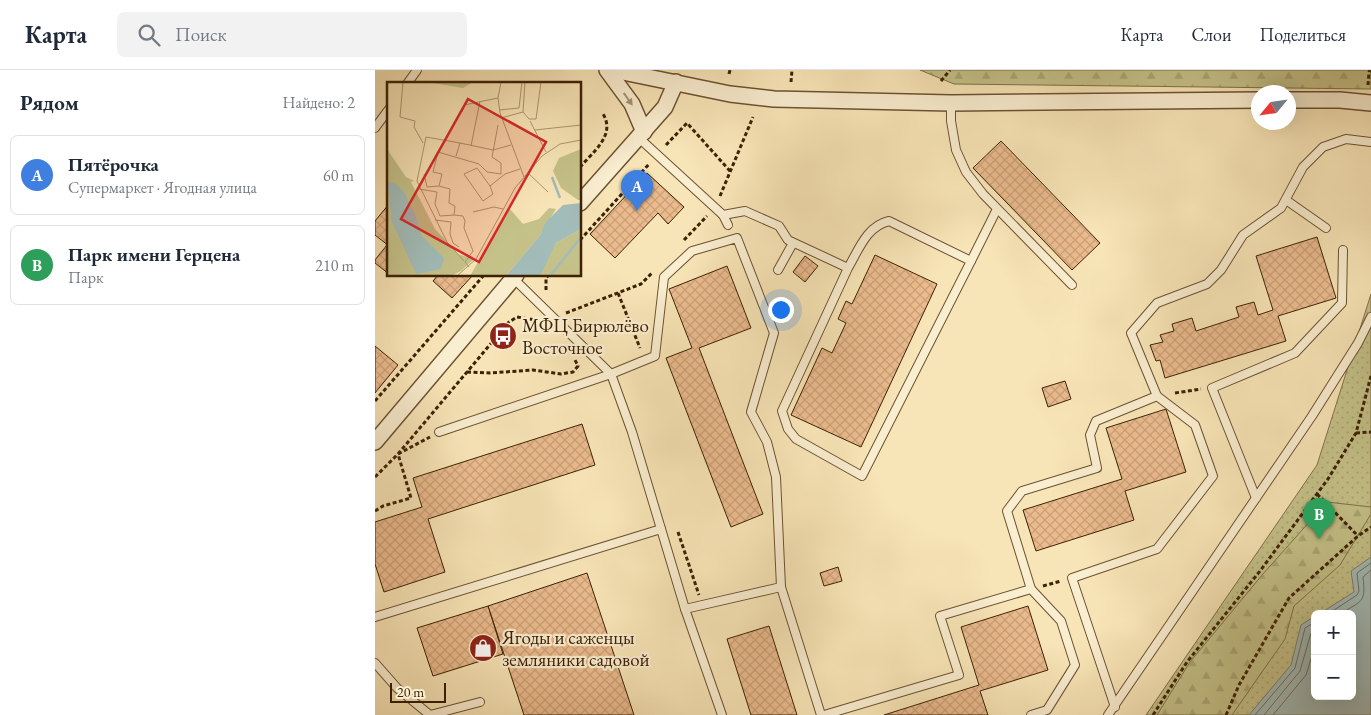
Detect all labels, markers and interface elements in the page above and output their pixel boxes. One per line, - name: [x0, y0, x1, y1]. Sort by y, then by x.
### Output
- search box: [117, 12, 467, 57]
- text: Карта: [25, 19, 87, 50]
- icon: search: [135, 21, 163, 49]
- text: Поиск: [175, 22, 227, 47]
- text: Карта: [1121, 23, 1164, 46]
- text: Слои: [1192, 23, 1231, 46]
- text: Поделиться: [1259, 23, 1346, 46]
- inset map: [387, 82, 581, 276]
- north arrow: [1251, 85, 1296, 130]
- text: Рядом: [20, 89, 79, 116]
- text: Найдено: 2: [283, 92, 355, 113]
- one-way arrow: [623, 92, 633, 106]
- text: Пятёрочка: [68, 152, 159, 177]
- text: A: [31, 165, 43, 186]
- text: 60 m: [323, 165, 354, 186]
- pin: A: [621, 170, 653, 211]
- text: Супермаркет · Ягодная улица: [68, 177, 257, 198]
- text: Парк имени Герцена: [68, 242, 240, 267]
- text: B: [32, 255, 42, 276]
- text: 210 m: [315, 255, 354, 276]
- text: Парк: [68, 267, 104, 288]
- your location: [768, 297, 794, 323]
- place label: МФЦ Бирюлёво Восточное: [522, 313, 649, 360]
- bus stop icon: МФЦ Бирюлёво Восточное: [488, 321, 518, 351]
- pin: B: [1303, 498, 1335, 539]
- map controls: [1311, 610, 1356, 700]
- button: +: [1311, 610, 1356, 655]
- place label: Ягоды и саженцы земляники садовой: [501, 625, 650, 672]
- shop icon: Ягоды и саженцы земляники садовой: [468, 633, 498, 663]
- button: −: [1311, 655, 1356, 700]
- scale bar: [390, 680, 446, 703]
- text: 20 m: [397, 683, 424, 701]

